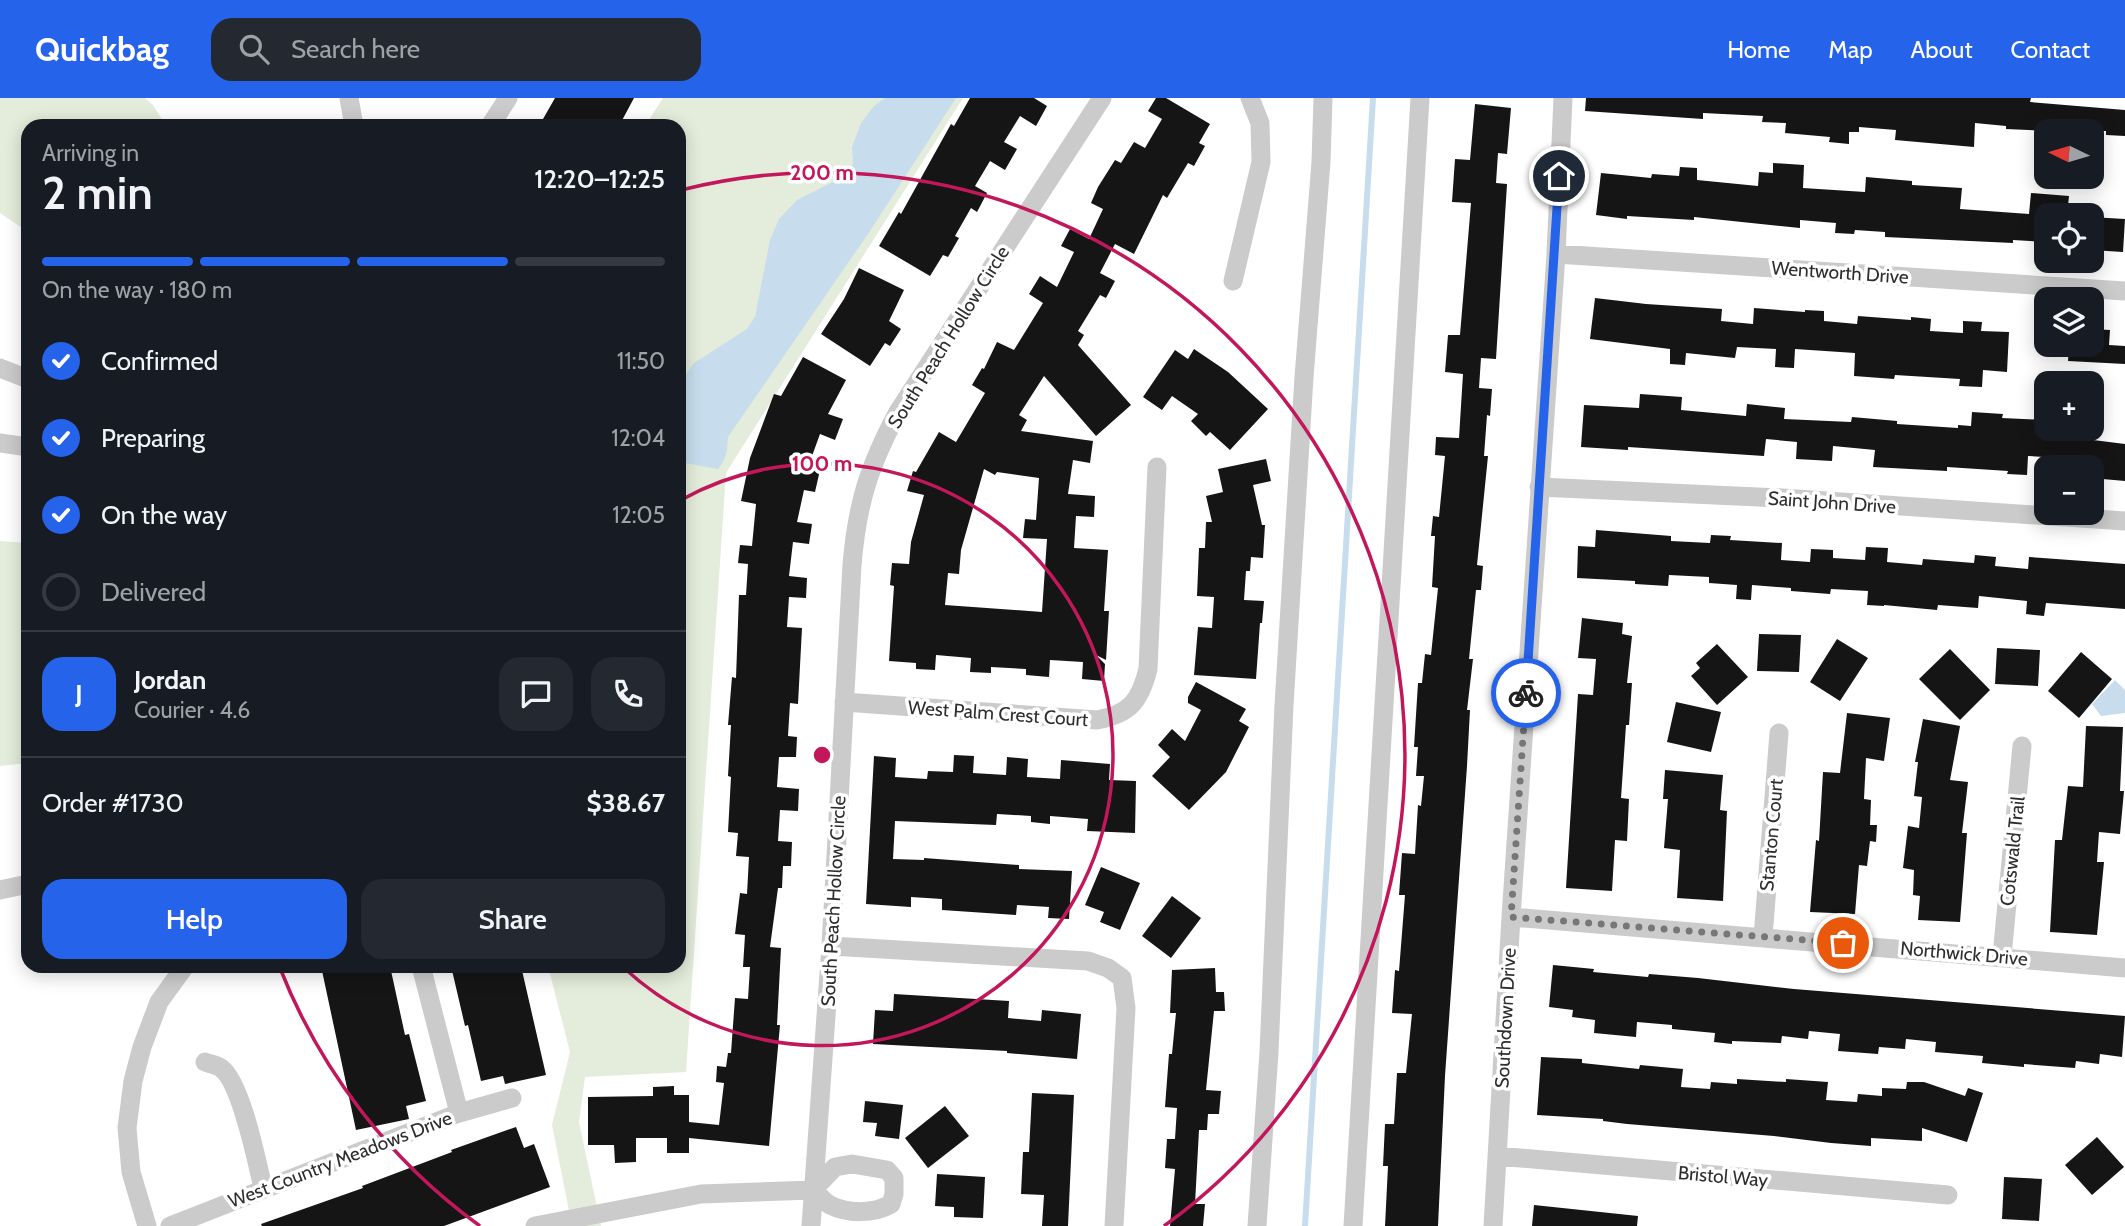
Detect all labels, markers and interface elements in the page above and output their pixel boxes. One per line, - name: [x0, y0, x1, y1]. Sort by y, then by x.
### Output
- search box: [211, 18, 701, 81]
- text: Quickbag: [35, 29, 169, 69]
- icon: search: [235, 30, 273, 68]
- text: Search here: [291, 33, 420, 65]
- text: Home: [1727, 35, 1790, 64]
- text: Map: [1828, 35, 1873, 64]
- text: About: [1911, 35, 1973, 64]
- text: Contact: [2011, 35, 2090, 64]
- north arrow: [2034, 119, 2104, 189]
- map controls: [2034, 119, 2104, 525]
- text: Arriving in: [42, 139, 139, 167]
- pin: [1529, 146, 1589, 206]
- icon: home: [1540, 157, 1578, 195]
- text: 200 m: [790, 160, 854, 185]
- text: 12:20–12:25: [534, 163, 665, 195]
- text: 2 min: [42, 165, 153, 221]
- button: locate: [2034, 203, 2104, 273]
- street label: South Peach Hollow Circle: [883, 242, 1014, 433]
- street label: Wentworth Drive: [1771, 256, 1910, 289]
- text: On the way · 180 m: [42, 276, 232, 304]
- button: layers: [2034, 287, 2104, 357]
- icon: check: [42, 342, 80, 380]
- text: Confirmed: [101, 345, 218, 377]
- text: 11:50: [617, 347, 665, 375]
- button: +: [2034, 371, 2104, 441]
- icon: check: [42, 419, 80, 457]
- text: Preparing: [101, 422, 205, 454]
- text: 12:04: [611, 424, 665, 452]
- text: 100 m: [792, 451, 852, 476]
- button: −: [2034, 455, 2104, 525]
- street label: Saint John Drive: [1767, 487, 1897, 518]
- icon: check: [42, 496, 80, 534]
- text: On the way: [101, 499, 227, 531]
- text: 12:05: [612, 501, 665, 529]
- text: Delivered: [101, 576, 206, 608]
- button: chat: [499, 657, 573, 731]
- button: phone: [591, 657, 665, 731]
- courier: [1491, 658, 1561, 728]
- text: Jordan: [134, 664, 206, 696]
- icon: bike: [1507, 674, 1545, 712]
- text: J: [75, 678, 83, 710]
- text: Courier · 4.6: [134, 696, 250, 724]
- street label: West Palm Crest Court: [907, 696, 1089, 731]
- centre of rings: [810, 743, 834, 767]
- street label: Stanton Court: [1755, 777, 1788, 892]
- text: Order #1730: [42, 787, 184, 819]
- text: $38.67: [587, 787, 665, 819]
- street label: South Peach Hollow Circle: [816, 795, 851, 1007]
- street label: Cotswald Trail: [1995, 795, 2030, 907]
- button: Help: [42, 879, 347, 959]
- button: Share: [361, 879, 665, 959]
- pin: [1813, 913, 1873, 973]
- icon: bag: [1824, 924, 1862, 962]
- street label: Northwick Drive: [1899, 936, 2029, 971]
- street label: Southdown Drive: [1490, 947, 1521, 1089]
- street label: West Country Meadows Drive: [225, 1106, 455, 1213]
- street label: Bristol Way: [1677, 1161, 1769, 1192]

